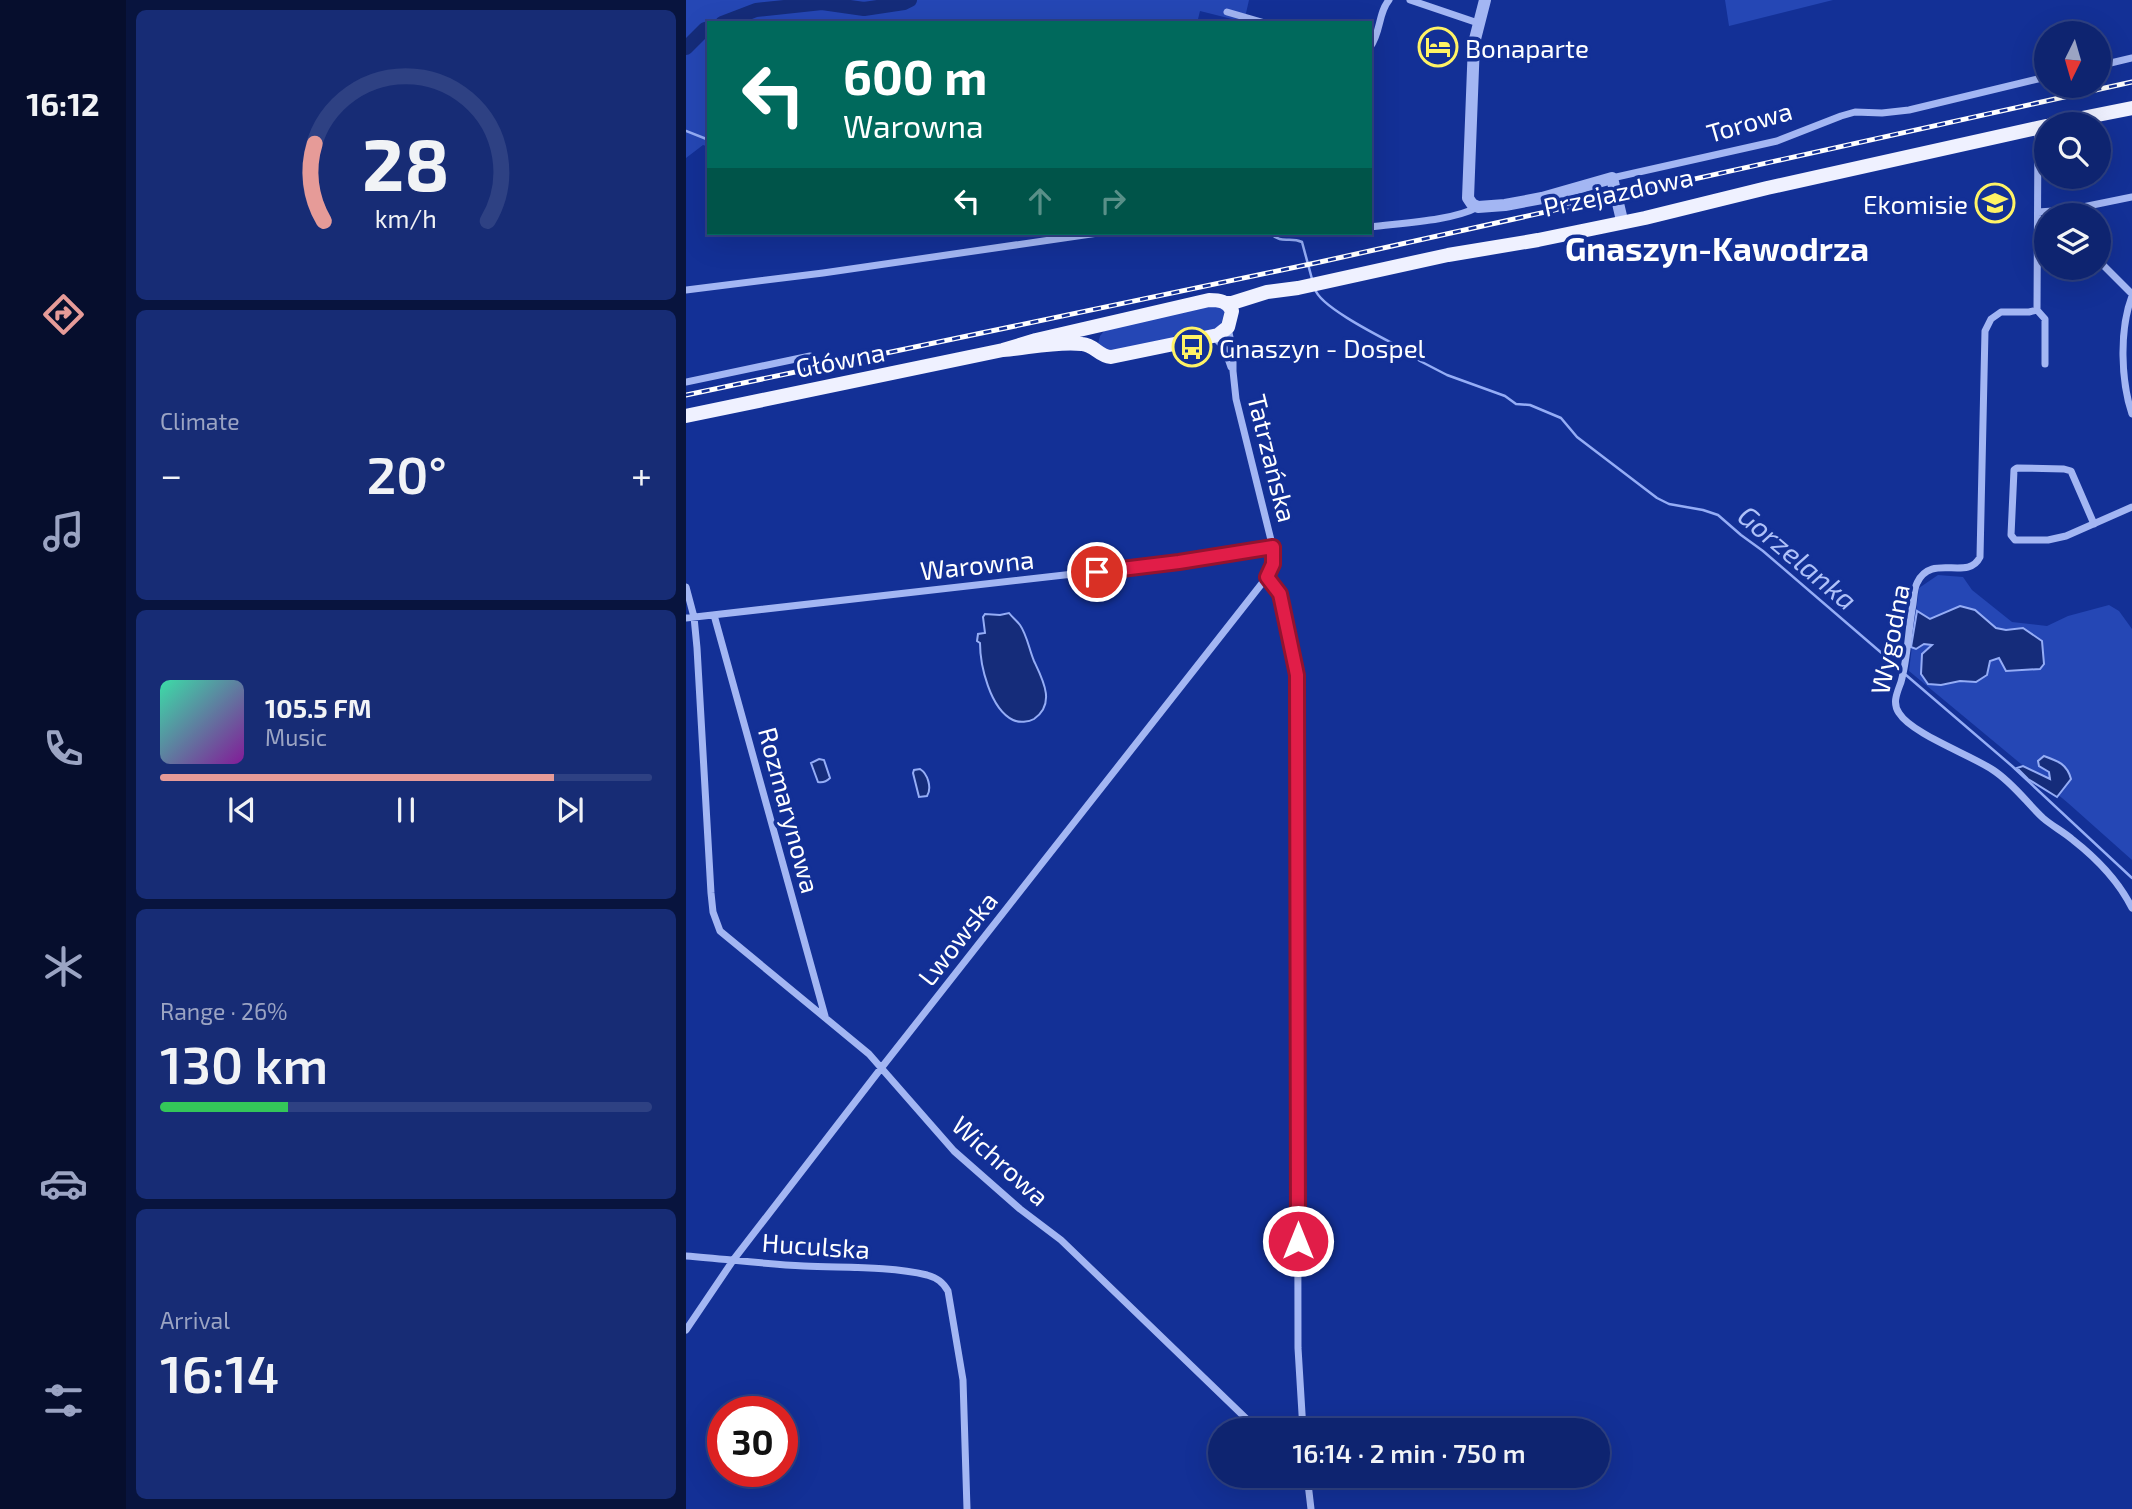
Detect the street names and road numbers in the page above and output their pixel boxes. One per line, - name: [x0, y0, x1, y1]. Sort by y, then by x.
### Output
- street label: Torowa: [1703, 94, 1795, 148]
- street label: Przejazdowa: [1540, 160, 1696, 222]
- street label: Główna: [793, 335, 887, 383]
- street label: Tatrzańska: [1242, 391, 1304, 525]
- street label: Warowna: [919, 543, 1035, 585]
- street label: Wygodna: [1863, 581, 1915, 697]
- street label: Rozmarynowa: [753, 724, 827, 896]
- street label: Lwowska: [911, 885, 1003, 991]
- street label: Wichrowa: [946, 1109, 1056, 1211]
- street label: Huculska: [761, 1226, 871, 1264]

